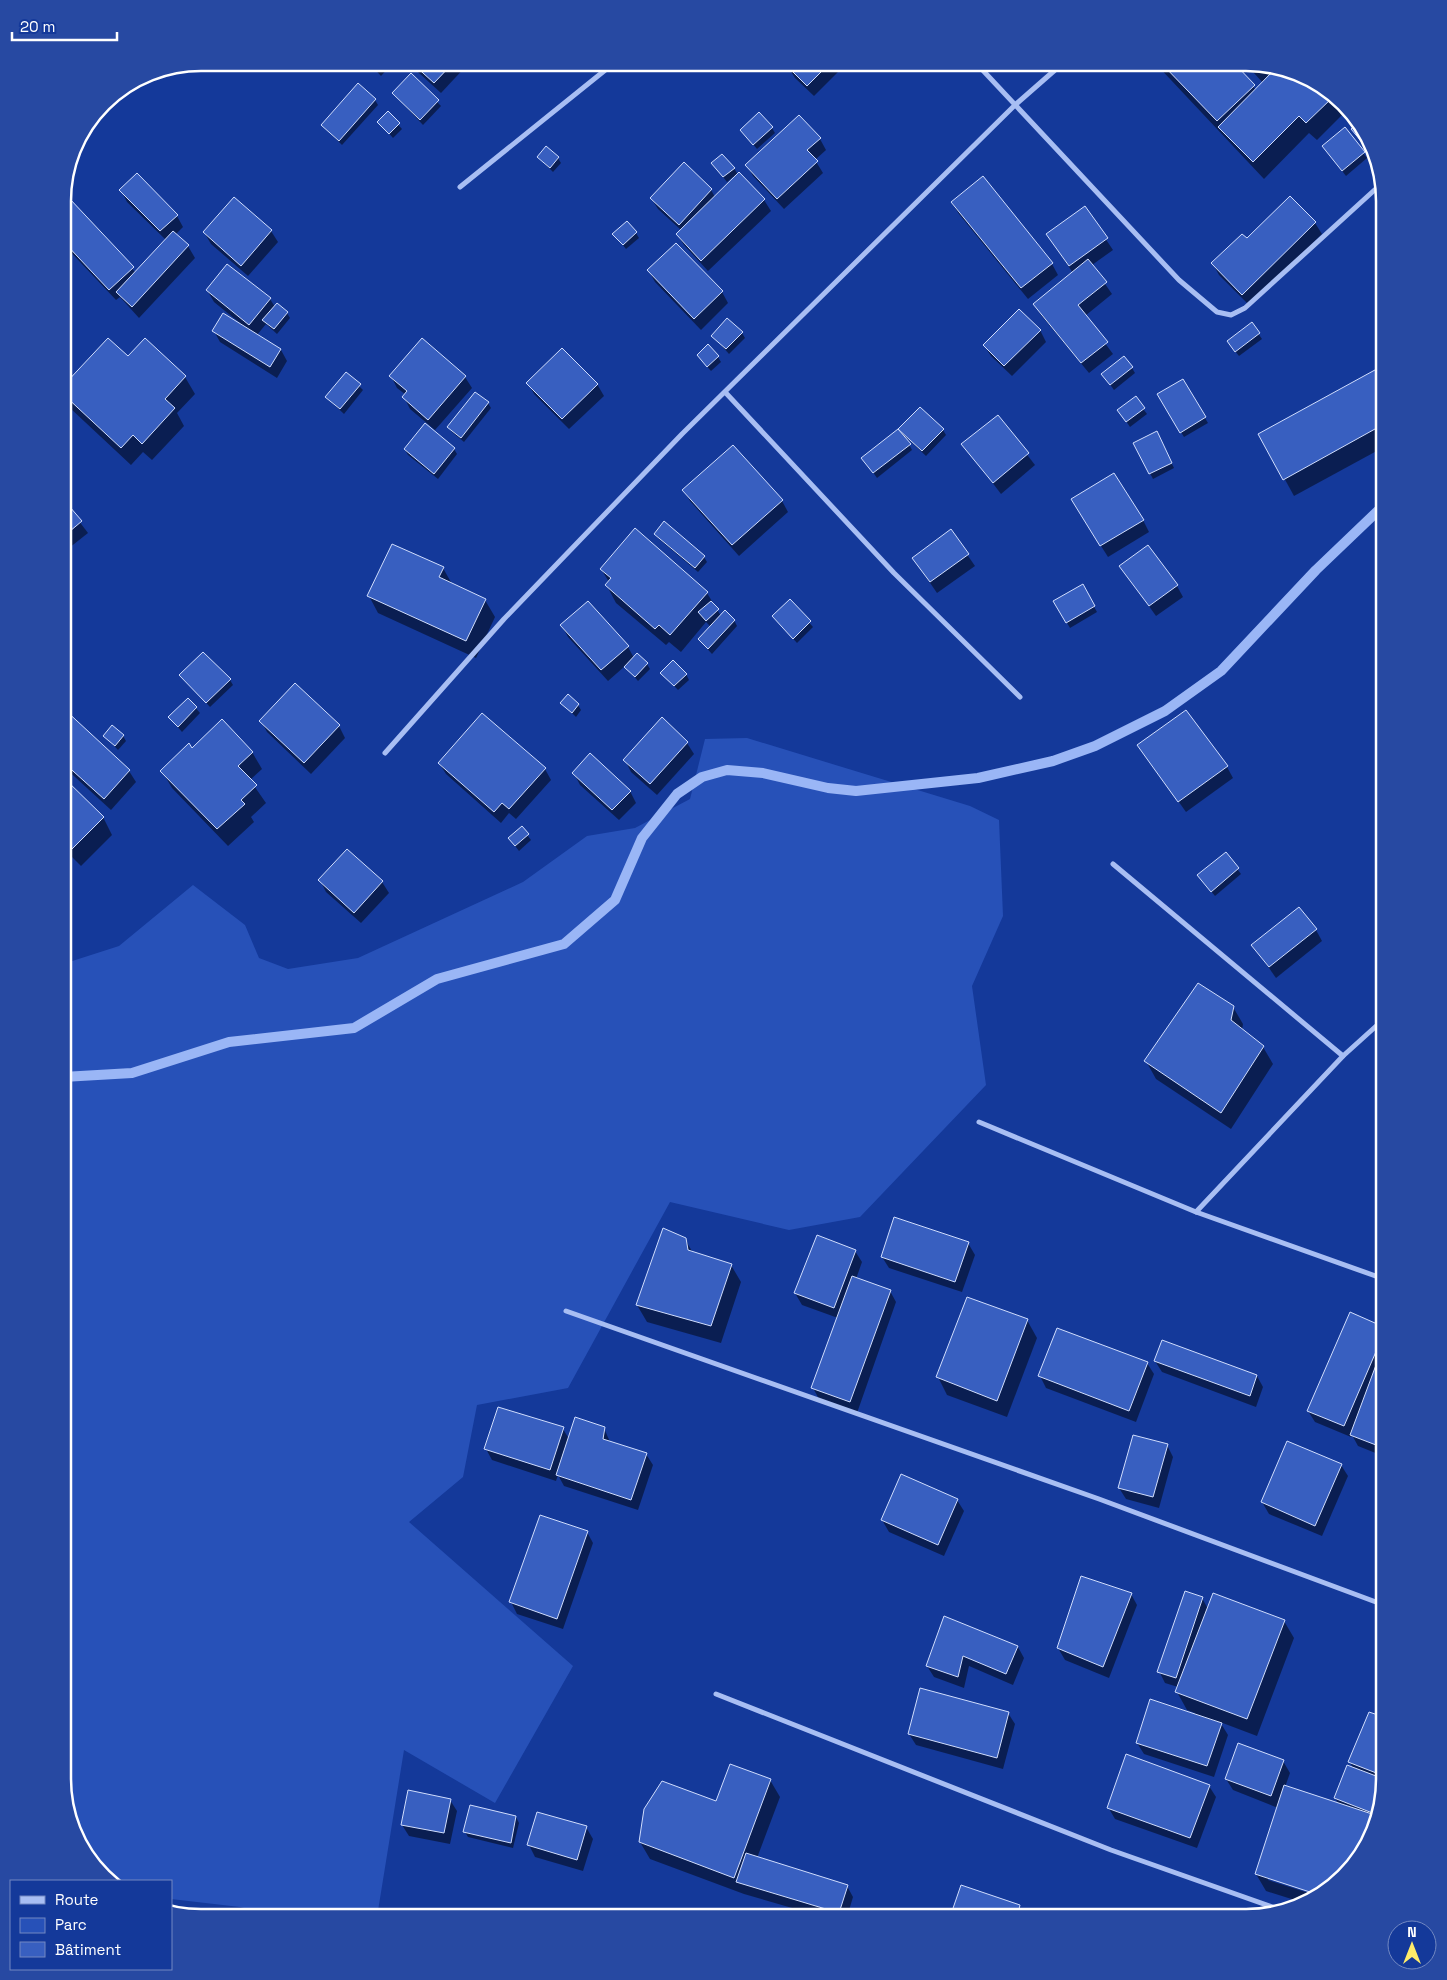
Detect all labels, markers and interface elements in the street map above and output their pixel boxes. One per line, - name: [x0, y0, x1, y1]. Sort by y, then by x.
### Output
- scale bar: [12, 10, 118, 42]
- text: 20 m: [20, 17, 55, 36]
- legend: [10, 1880, 172, 1970]
- text: Route: [55, 1890, 99, 1909]
- text: Parc: [55, 1915, 87, 1934]
- north arrow: [1387, 1920, 1437, 1970]
- text: N: [1407, 1923, 1417, 1941]
- text: Bâtiment: [55, 1940, 121, 1959]

